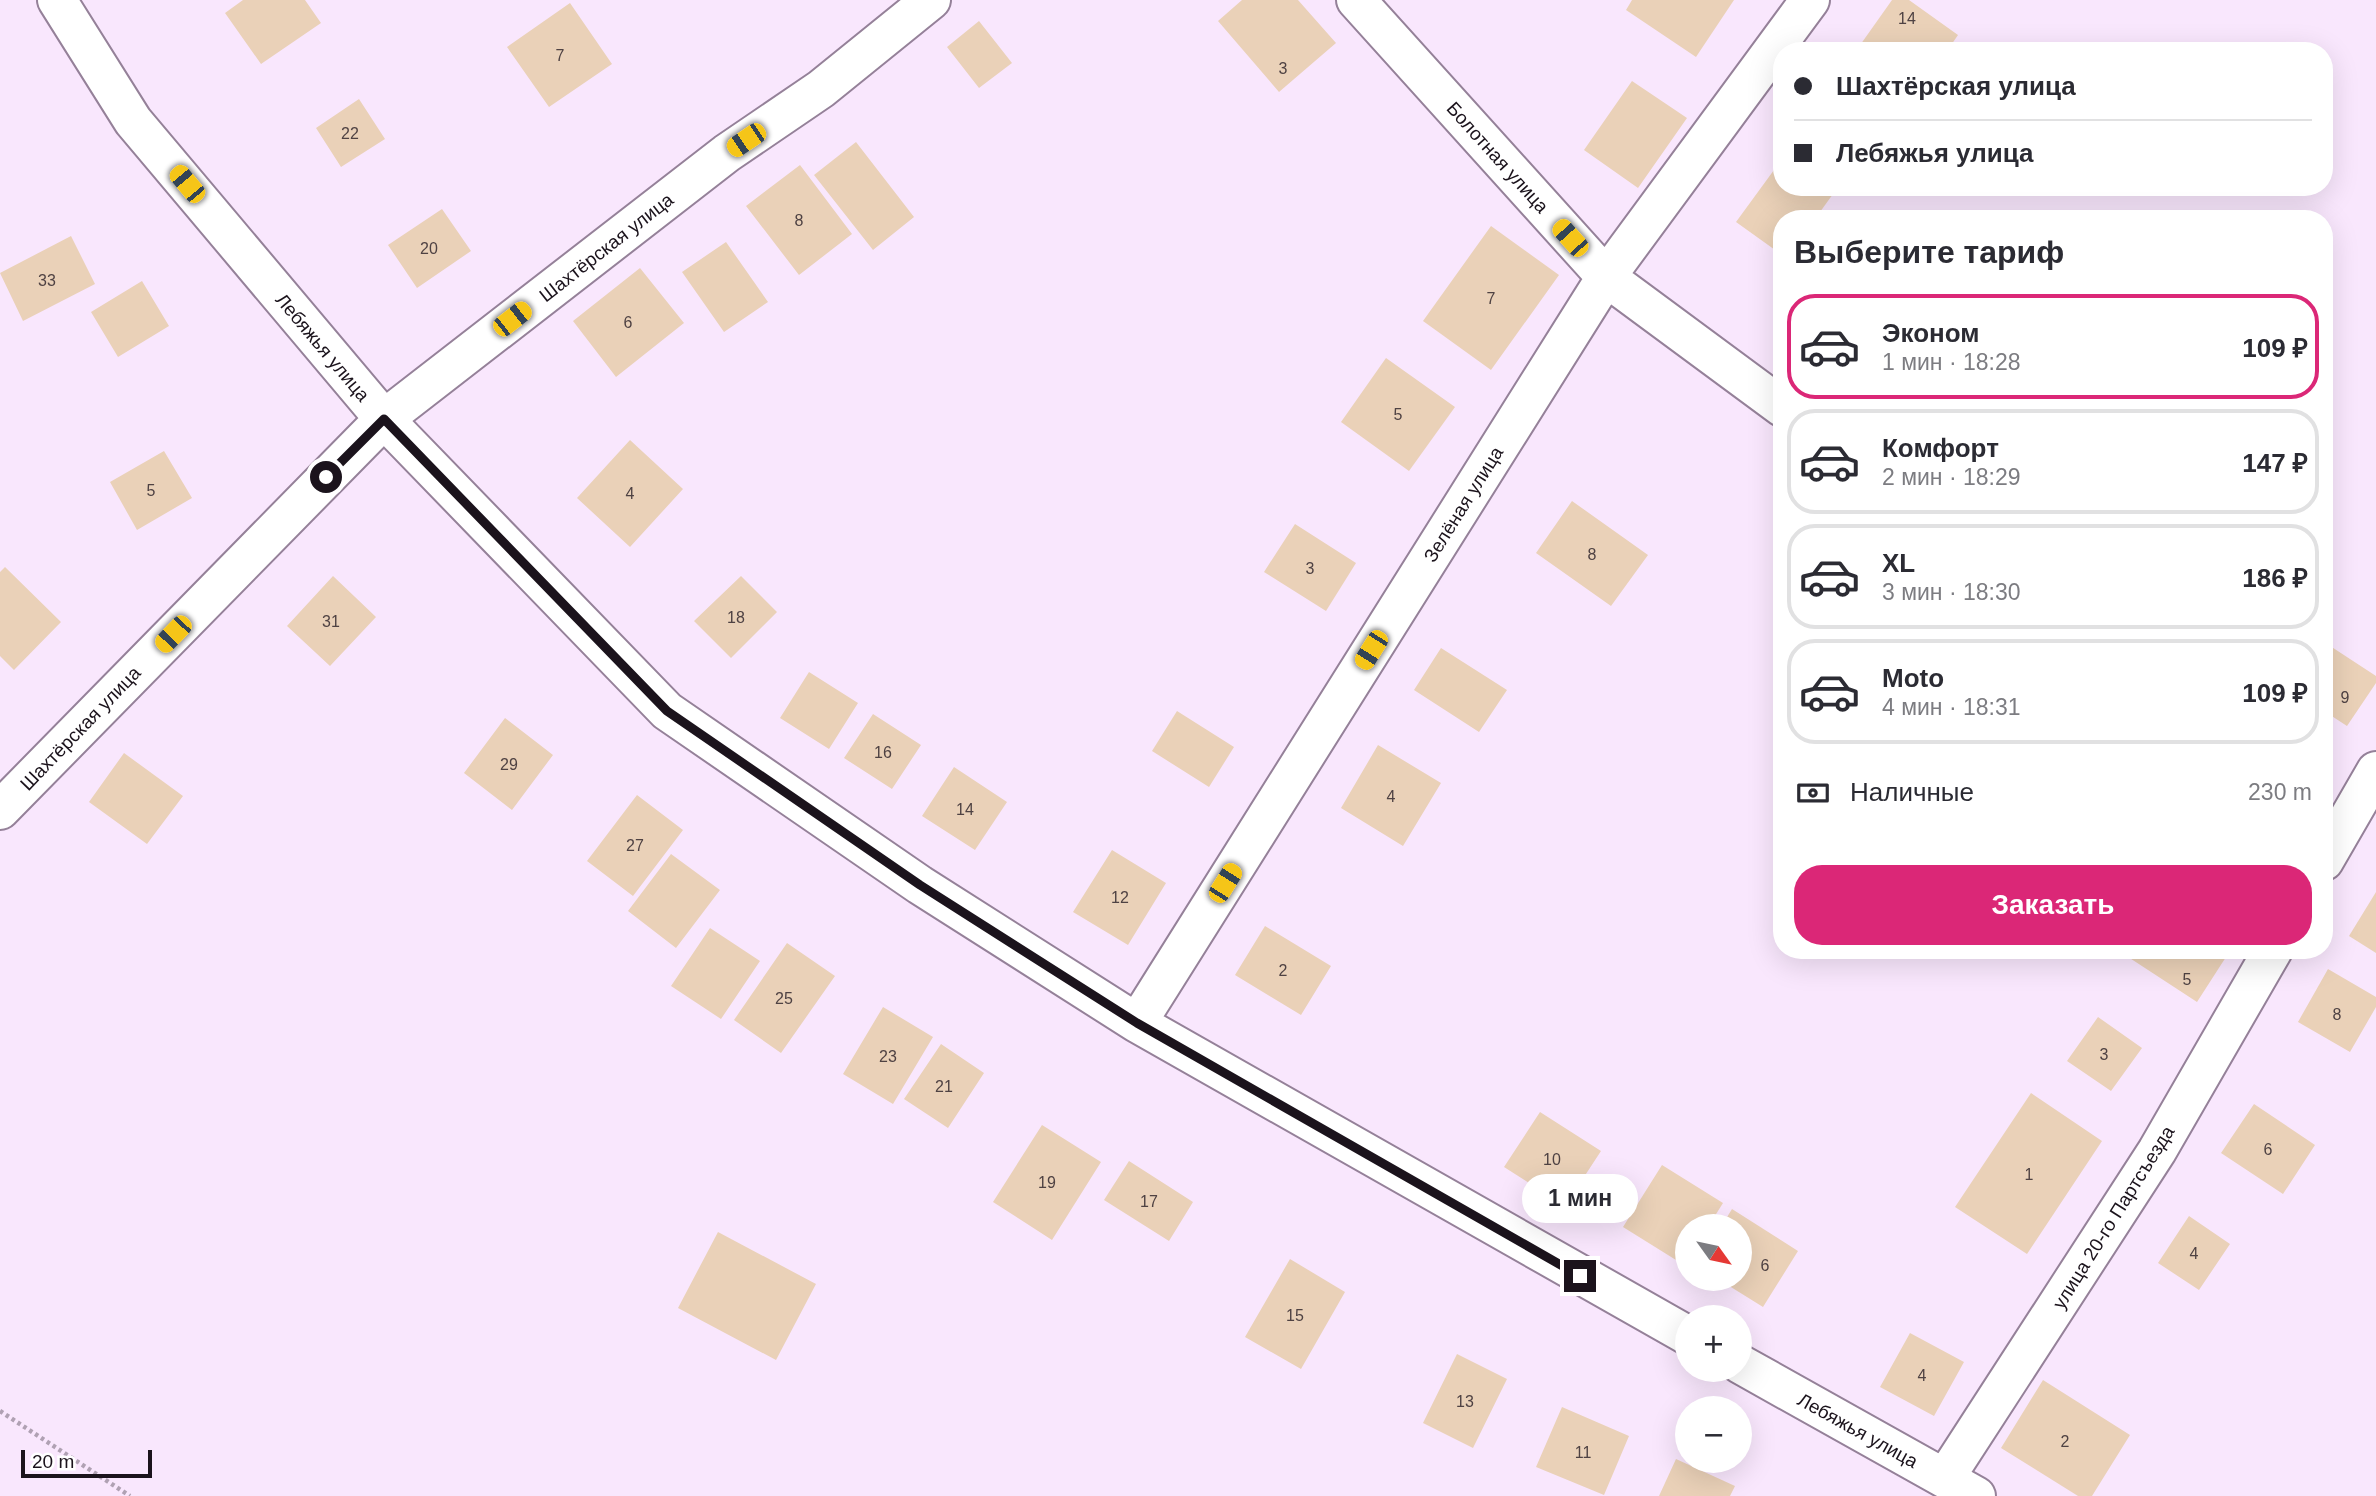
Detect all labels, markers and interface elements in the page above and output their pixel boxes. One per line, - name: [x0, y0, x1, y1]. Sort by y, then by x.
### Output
- house number: 14: [1898, 10, 1916, 27]
- house number: 7: [556, 47, 565, 64]
- house number: 3: [1279, 60, 1288, 77]
- text: Шахтёрская улица: [1836, 71, 2076, 101]
- street label: Болотная улица: [1442, 98, 1553, 217]
- car: [723, 120, 770, 160]
- house number: 22: [341, 125, 359, 142]
- text: Лебяжья улица: [1836, 138, 2033, 168]
- car: [166, 161, 209, 207]
- street label: Шахтёрская улица: [535, 188, 678, 306]
- house number: 8: [795, 212, 804, 229]
- car: [1549, 215, 1592, 261]
- text: Выберите тариф: [1794, 234, 2064, 270]
- house number: 20: [420, 240, 438, 257]
- house number: 33: [38, 272, 56, 289]
- street label: Лебяжья улица: [272, 289, 374, 406]
- house number: 7: [1487, 290, 1496, 307]
- car: [489, 298, 536, 340]
- house number: 6: [624, 314, 633, 331]
- icon: car: [1798, 315, 1861, 378]
- text: Эконом: [1882, 318, 1980, 348]
- text: 109 ₽: [2242, 333, 2308, 363]
- text: 1 мин · 18:28: [1882, 349, 2021, 375]
- house number: 5: [1394, 406, 1403, 423]
- icon: car: [1798, 430, 1861, 493]
- text: Комфорт: [1882, 433, 1999, 463]
- street label: Зелёная улица: [1420, 442, 1508, 566]
- text: 147 ₽: [2242, 448, 2308, 478]
- route start: [310, 461, 342, 493]
- text: 2 мин · 18:29: [1882, 464, 2021, 490]
- house number: 5: [147, 482, 156, 499]
- house number: 4: [626, 485, 635, 502]
- icon: car: [1798, 545, 1861, 608]
- house number: 8: [1588, 546, 1597, 563]
- text: XL: [1882, 548, 1915, 578]
- house number: 3: [1306, 560, 1315, 577]
- text: 186 ₽: [2242, 563, 2308, 593]
- text: 3 мин · 18:30: [1882, 579, 2021, 605]
- house number: 18: [727, 609, 745, 626]
- car: [151, 612, 196, 656]
- house number: 31: [322, 613, 340, 630]
- car: [1351, 627, 1392, 673]
- icon: car: [1798, 660, 1861, 723]
- street label: Шахтёрская улица: [16, 662, 145, 795]
- text: Moto: [1882, 663, 1944, 693]
- text: 109 ₽: [2242, 678, 2308, 708]
- house number: 9: [2341, 689, 2350, 706]
- text: 4 мин · 18:31: [1882, 694, 2021, 720]
- house number: 16: [874, 744, 892, 761]
- house number: 29: [500, 756, 518, 773]
- icon: cash: [1794, 774, 1832, 812]
- text: Наличные: [1850, 777, 1974, 807]
- text: 230 m: [2248, 779, 2312, 805]
- house number: 4: [1387, 788, 1396, 805]
- house number: 14: [956, 801, 974, 818]
- house number: 27: [626, 837, 644, 854]
- car: [1205, 860, 1246, 906]
- button: Заказать: [1794, 865, 2312, 945]
- house number: 12: [1111, 889, 1129, 906]
- house number: 2: [1279, 962, 1288, 979]
- house number: 5: [2183, 971, 2192, 988]
- house number: 25: [775, 990, 793, 1007]
- house number: 8: [2333, 1006, 2342, 1023]
- house number: 3: [2100, 1046, 2109, 1063]
- house number: 23: [879, 1048, 897, 1065]
- house number: 21: [935, 1078, 953, 1095]
- street label: улица 20-го Партсъезда: [2048, 1122, 2179, 1313]
- house number: 6: [2264, 1141, 2273, 1158]
- house number: 10: [1543, 1151, 1561, 1168]
- house number: 1: [2025, 1166, 2034, 1183]
- house number: 19: [1038, 1174, 1056, 1191]
- callout: 1 мин: [1522, 1174, 1638, 1224]
- text: 1 мин: [1548, 1185, 1612, 1211]
- house number: 17: [1140, 1193, 1158, 1210]
- north arrow: [1675, 1214, 1752, 1292]
- map controls: [1675, 1214, 1752, 1473]
- house number: 4: [2190, 1245, 2199, 1262]
- house number: 6: [1761, 1257, 1770, 1274]
- route end: [1564, 1260, 1596, 1292]
- button: +: [1675, 1305, 1752, 1382]
- house number: 15: [1286, 1307, 1304, 1324]
- house number: 4: [1918, 1367, 1927, 1384]
- street label: Лебяжья улица: [1794, 1389, 1922, 1472]
- house number: 13: [1456, 1393, 1474, 1410]
- button: −: [1675, 1396, 1752, 1473]
- house number: 2: [2061, 1433, 2070, 1450]
- house number: 11: [1575, 1444, 1591, 1461]
- scale bar: [21, 1447, 152, 1479]
- text: 20 m: [32, 1451, 74, 1472]

